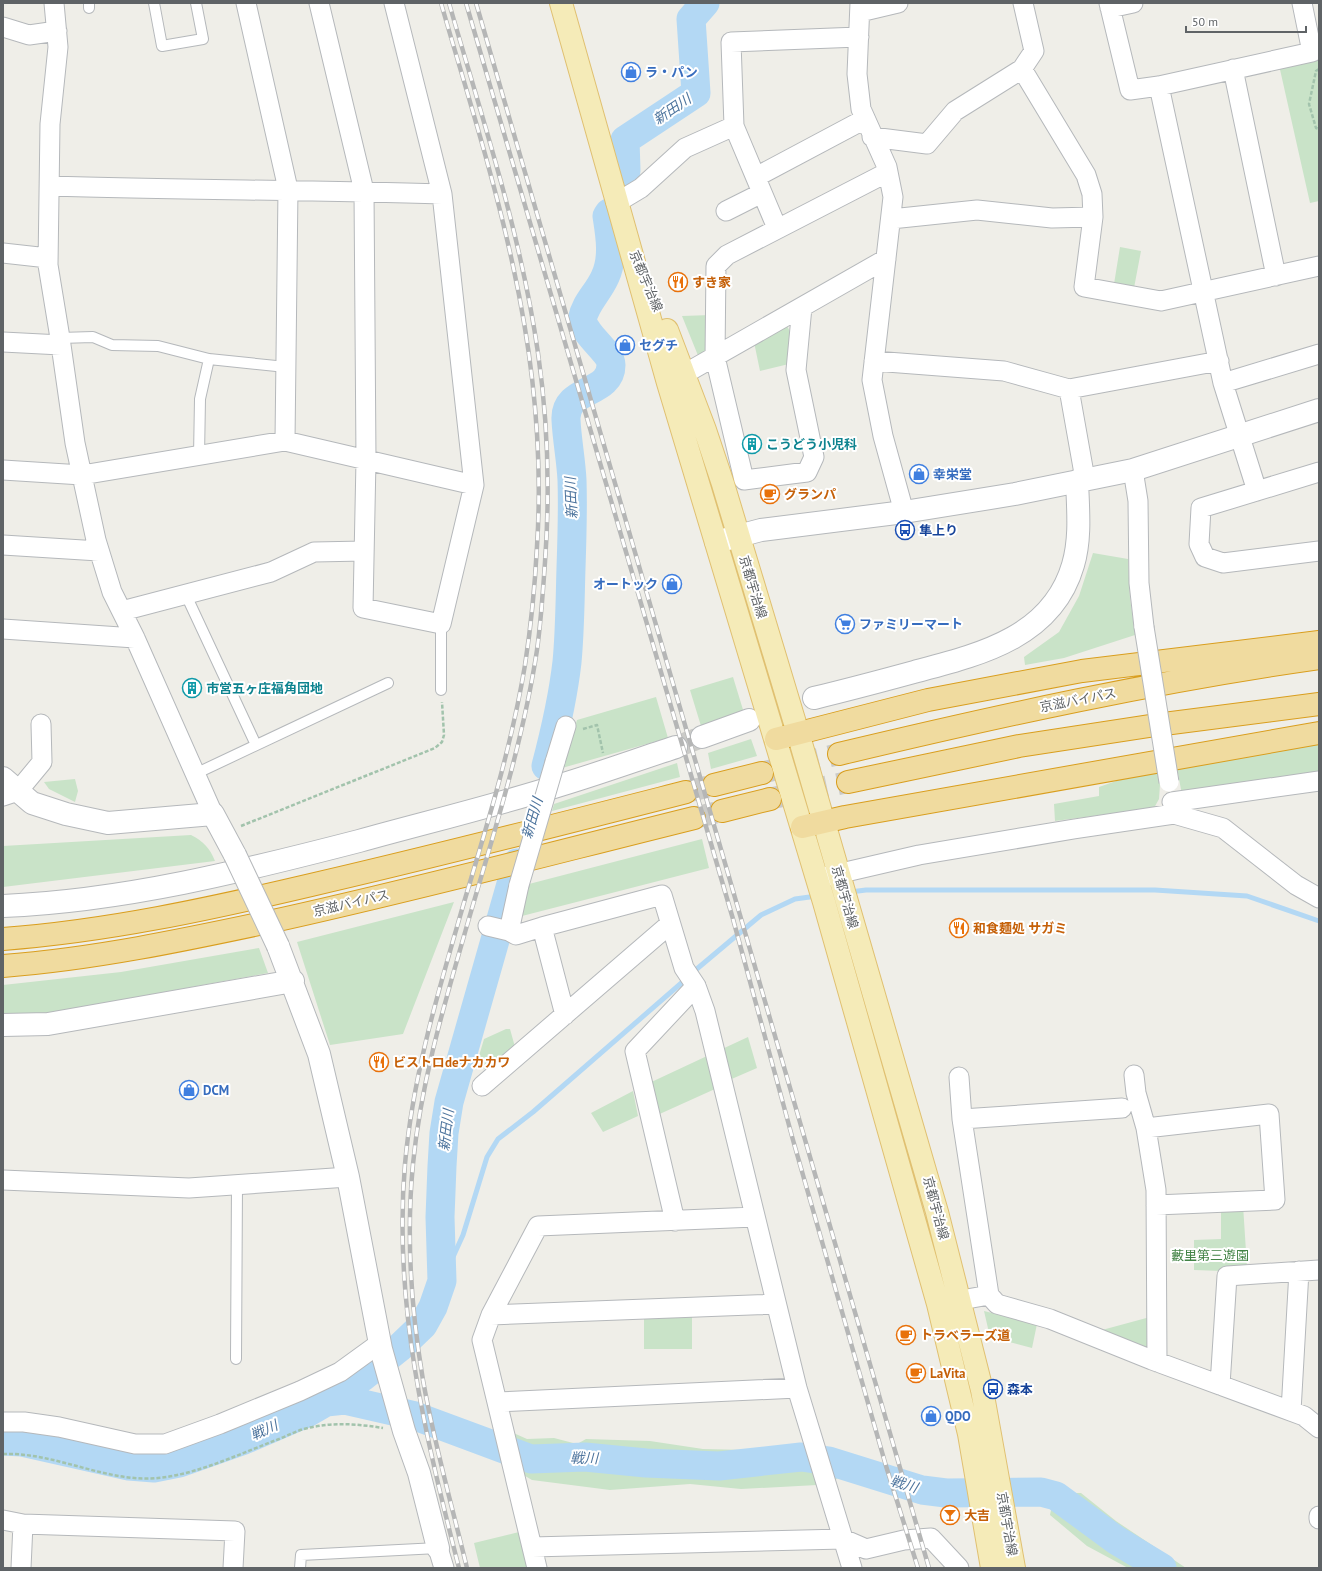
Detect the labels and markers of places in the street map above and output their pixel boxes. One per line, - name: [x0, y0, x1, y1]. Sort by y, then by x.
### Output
- shop icon: ラ・パン: [620, 61, 642, 83]
- place label: ラ・パン: [645, 64, 698, 81]
- restaurant icon: すき家: [667, 271, 689, 293]
- place label: すき家: [692, 274, 731, 291]
- shop icon: セグチ: [614, 334, 636, 356]
- place label: セグチ: [639, 337, 678, 354]
- building icon: こうどう小児科: [741, 433, 763, 455]
- place label: こうどう小児科: [766, 436, 857, 453]
- shop icon: 幸栄堂: [908, 463, 930, 485]
- place label: 幸栄堂: [933, 466, 972, 483]
- cafe icon: グランパ: [759, 483, 781, 505]
- place label: グランパ: [784, 486, 836, 503]
- bus stop icon: 隼上り: [894, 519, 916, 541]
- place label: 隼上り: [919, 522, 958, 539]
- shop icon: オートック: [661, 573, 683, 595]
- place label: オートック: [593, 576, 658, 593]
- supermarket icon: ファミリーマート: [834, 613, 856, 635]
- place label: ファミリーマート: [859, 616, 963, 633]
- building icon: 市営五ヶ庄福角団地: [181, 677, 203, 699]
- place label: 市営五ヶ庄福角団地: [206, 680, 323, 697]
- restaurant icon: 和食麺処 サガミ: [948, 917, 970, 939]
- place label: 和食麺処 サガミ: [973, 920, 1067, 937]
- restaurant icon: ビストロdeナカカワ: [368, 1051, 390, 1073]
- place label: ビストロdeナカカワ: [393, 1054, 511, 1071]
- shop icon: DCM: [178, 1079, 200, 1101]
- place label: DCM: [203, 1082, 229, 1099]
- cafe icon: トラベラーズ道: [895, 1324, 917, 1346]
- place label: トラベラーズ道: [920, 1327, 1010, 1344]
- cafe icon: LaVita: [905, 1362, 927, 1384]
- place label: LaVita: [930, 1365, 965, 1382]
- bus stop icon: 森本: [982, 1378, 1004, 1400]
- place label: 森本: [1007, 1381, 1033, 1398]
- shop icon: QDO: [920, 1405, 942, 1427]
- place label: QDO: [945, 1408, 971, 1425]
- bar icon: 大吉: [939, 1504, 961, 1526]
- place label: 大吉: [964, 1507, 990, 1524]

